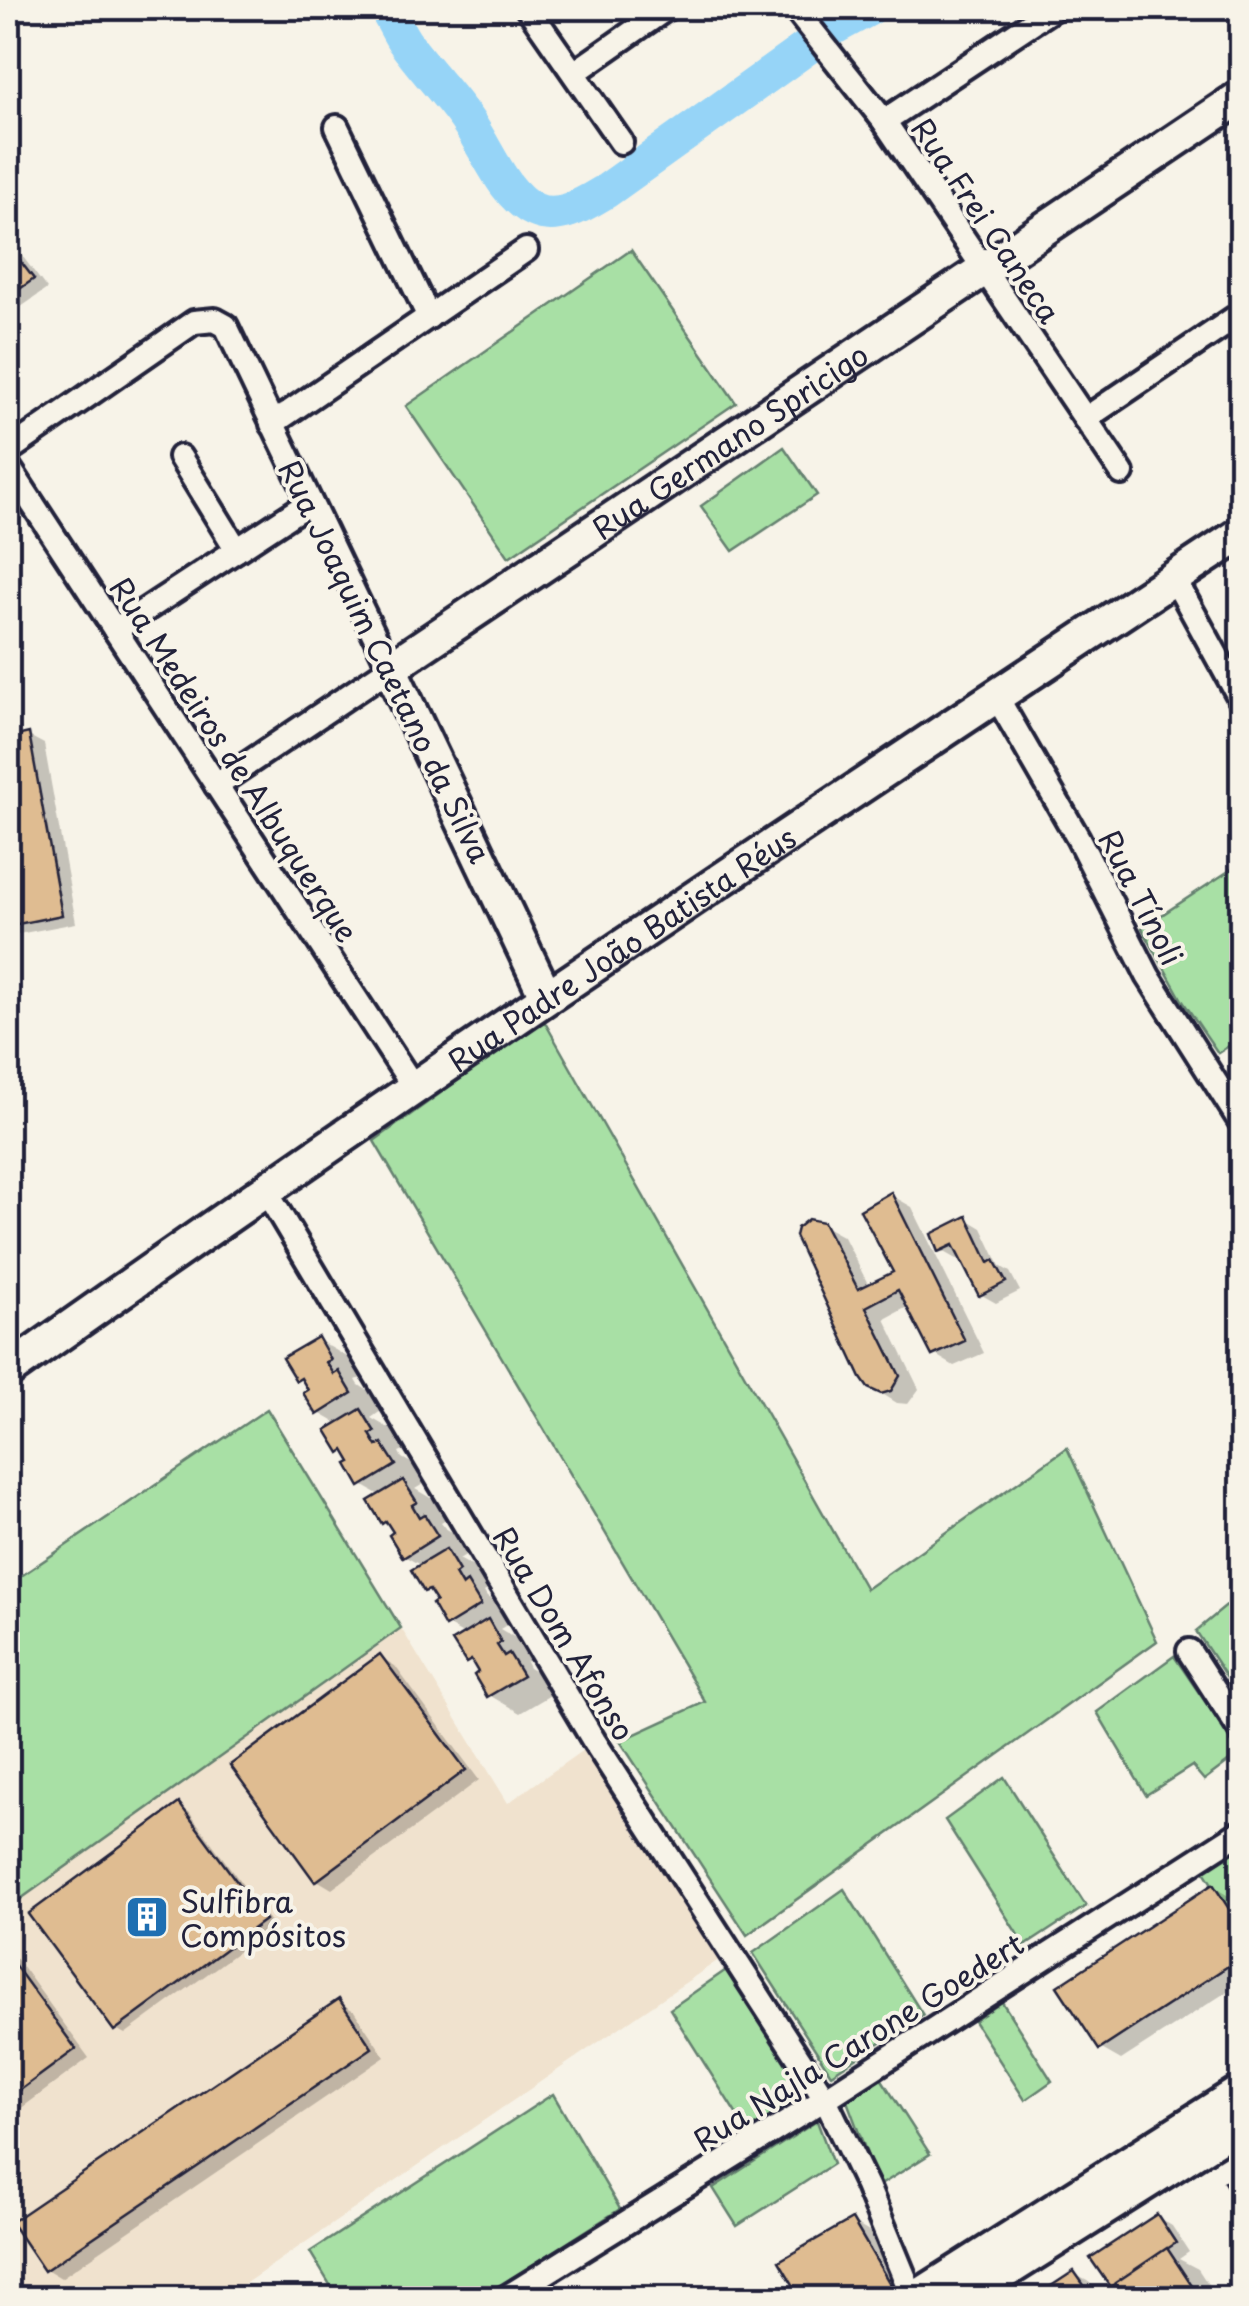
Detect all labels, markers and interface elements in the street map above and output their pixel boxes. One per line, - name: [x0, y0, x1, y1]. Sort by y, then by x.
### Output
- street label: Rua Frei Caneca: [901, 108, 1073, 332]
- street label: Rua Germano Spricigo: [582, 331, 876, 549]
- street label: Rua Joaquim Caetano da Silva: [269, 452, 504, 871]
- street label: Rua Medeiros de Albuquerque: [100, 568, 370, 950]
- street label: Rua Padre João Batista Réus: [438, 814, 804, 1082]
- street label: Rua Tínoli: [1089, 821, 1195, 973]
- street label: Rua Dom Afonso: [483, 1517, 647, 1749]
- place label: Sulfibra Compósitos: [180, 1878, 346, 1957]
- building icon: Sulfibra Compósitos: [124, 1894, 170, 1940]
- street label: Rua Najla Carone Goedert: [684, 1921, 1032, 2161]

